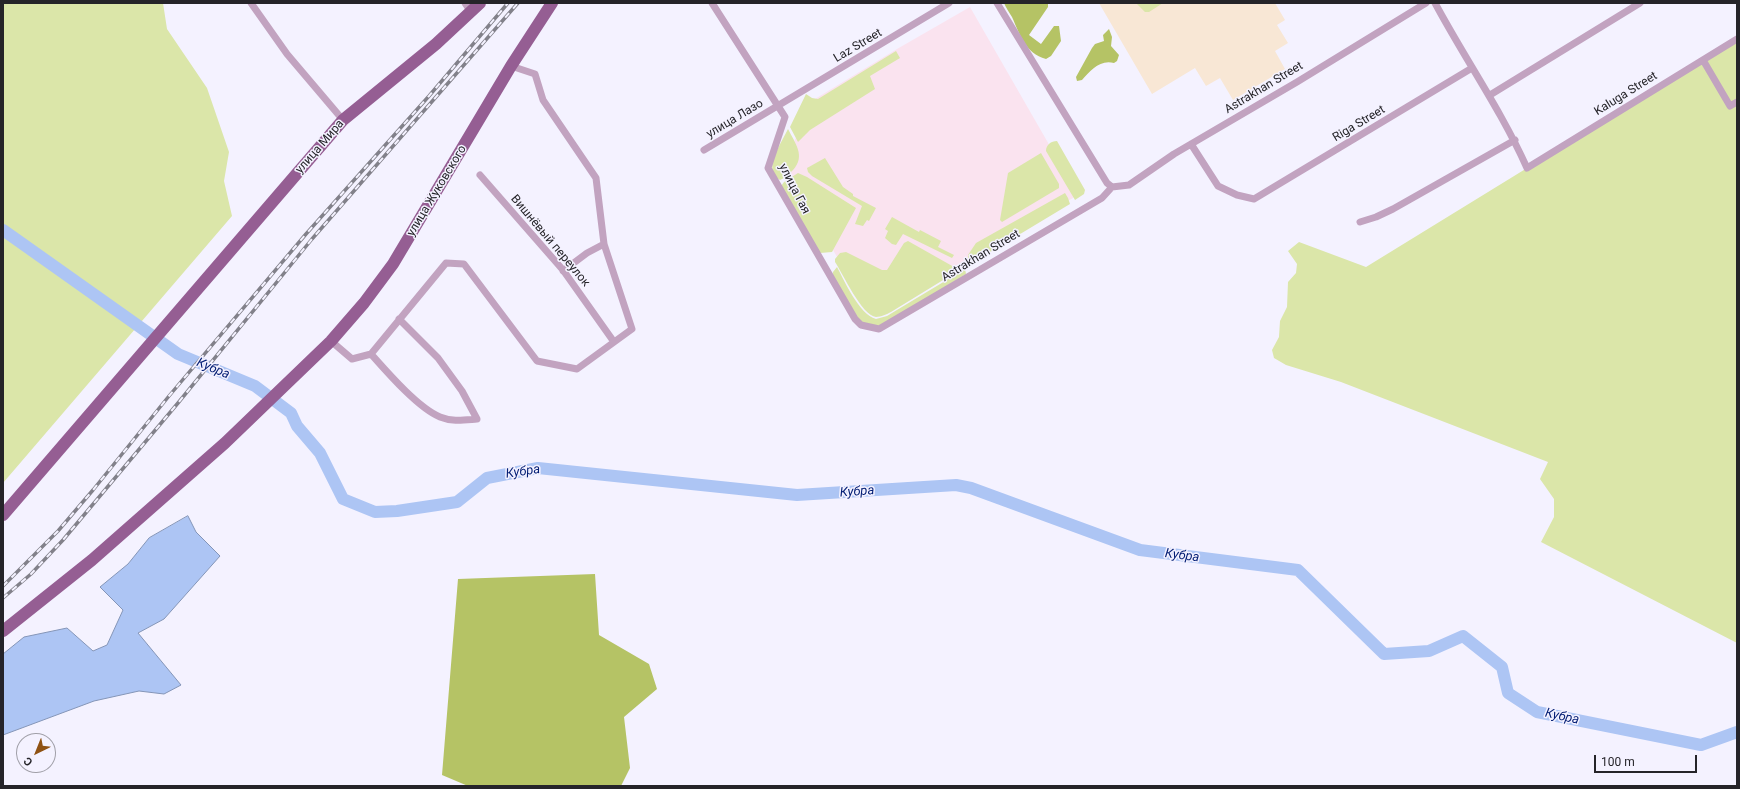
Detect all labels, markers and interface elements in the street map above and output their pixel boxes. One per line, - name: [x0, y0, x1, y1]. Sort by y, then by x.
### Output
- street label: Laz Street: [831, 26, 885, 66]
- street label: Astrakhan Street: [1222, 59, 1306, 117]
- street label: Kaluga Street: [1592, 69, 1660, 119]
- street label: улица Лазо: [704, 96, 766, 142]
- street label: Riga Street: [1330, 103, 1388, 145]
- street label: улица Мира: [293, 117, 347, 177]
- street label: улица Жуковского: [404, 143, 470, 239]
- street label: улица Гая: [775, 161, 813, 217]
- street label: Вишнёвый переулок: [507, 192, 593, 290]
- street label: Astrakhan Street: [939, 227, 1023, 285]
- water label: Кубра: [194, 355, 232, 383]
- water label: Кубра: [505, 462, 541, 482]
- water label: Кубра: [839, 483, 875, 501]
- water label: Кубра: [1164, 546, 1200, 566]
- water label: Кубра: [1543, 706, 1581, 728]
- north arrow: [16, 733, 56, 773]
- scale bar: [1596, 747, 1699, 773]
- text: С: [21, 754, 35, 769]
- text: 100 m: [1601, 755, 1635, 769]

